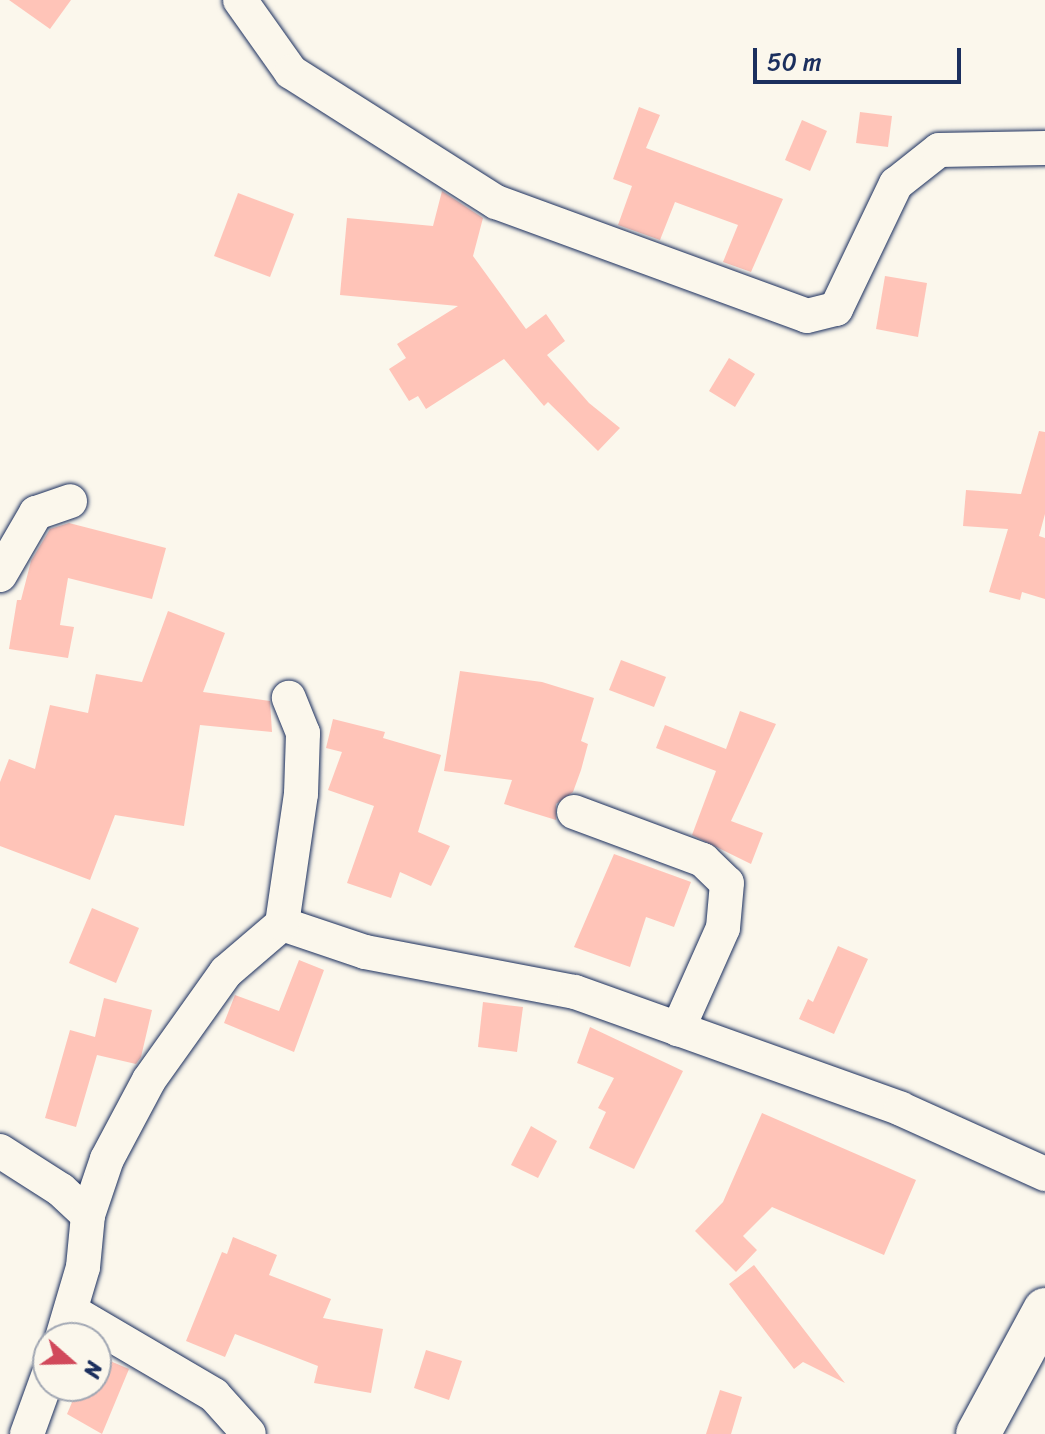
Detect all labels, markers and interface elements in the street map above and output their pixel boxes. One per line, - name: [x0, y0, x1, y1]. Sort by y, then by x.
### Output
- scale bar: [757, 32, 965, 82]
- text: 50 m: [767, 41, 822, 83]
- north arrow: [32, 1322, 112, 1402]
- text: N: [72, 1356, 114, 1384]

